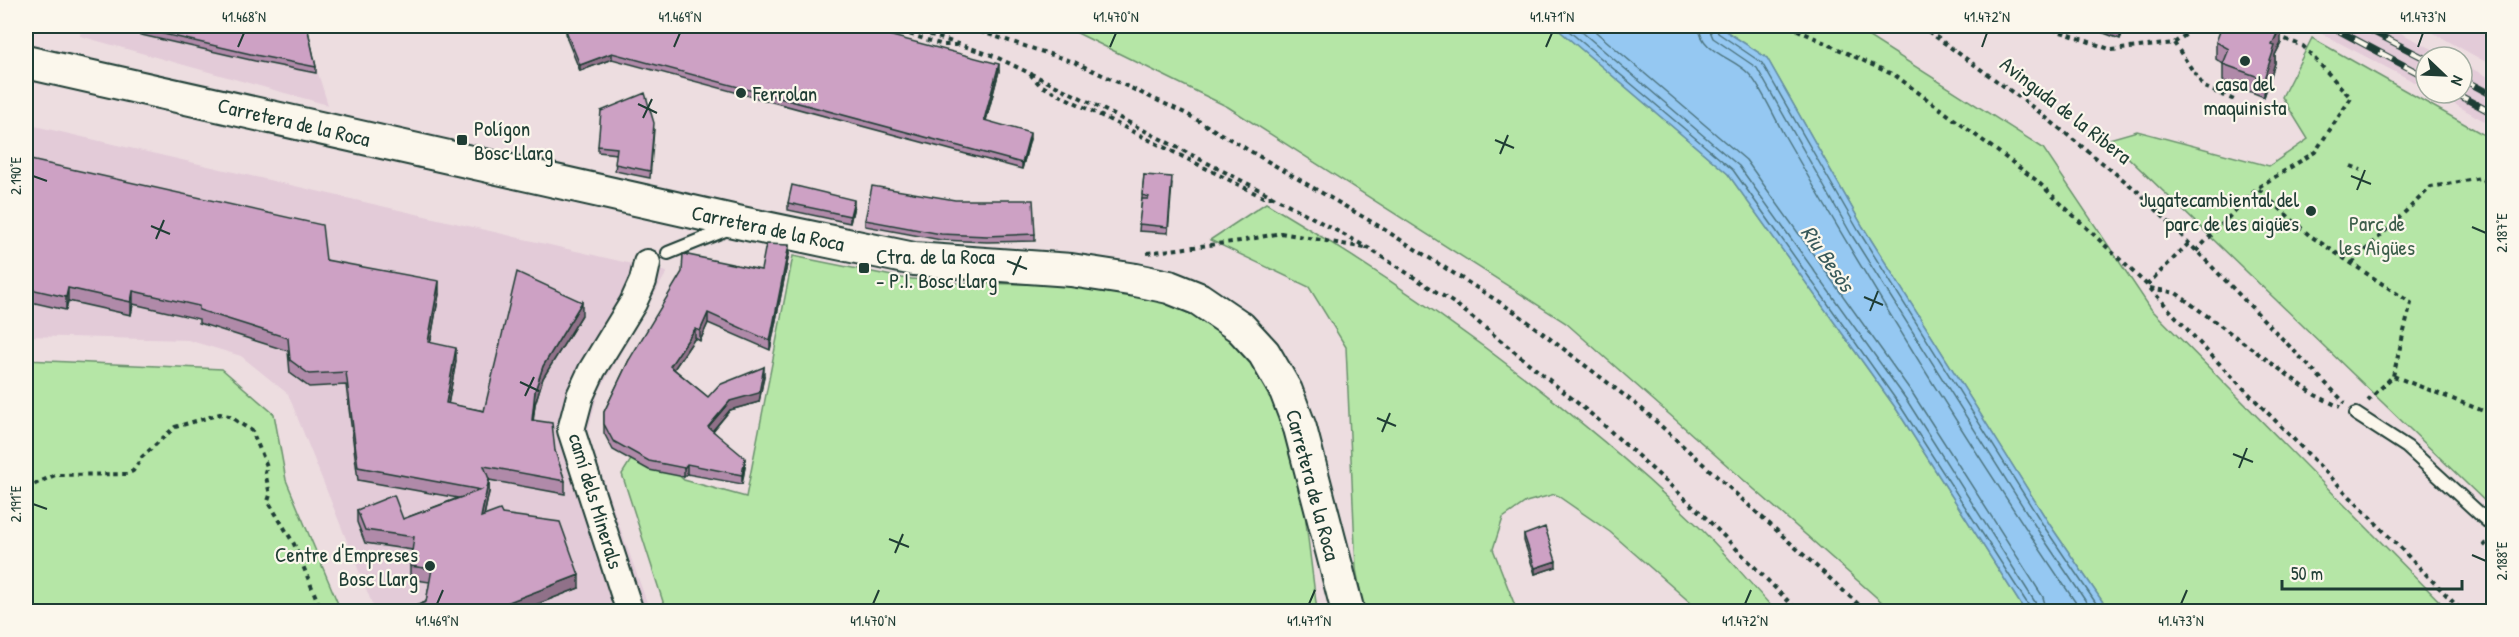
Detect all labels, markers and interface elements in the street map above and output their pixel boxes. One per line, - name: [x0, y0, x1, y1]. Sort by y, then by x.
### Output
- text: 41.468°N: [222, 6, 266, 27]
- text: 41.469°N: [659, 6, 701, 27]
- text: 41.470°N: [1093, 6, 1139, 27]
- text: 41.471°N: [1530, 6, 1574, 27]
- text: 41.472°N: [1964, 6, 2010, 27]
- text: 41.473°N: [2400, 6, 2446, 27]
- north arrow: [2414, 45, 2474, 105]
- street label: Avinguda de la Ribera: [1994, 49, 2138, 171]
- marker: casa del maquinista: [2238, 54, 2252, 68]
- place label: casa del maquinista: [2203, 69, 2287, 122]
- text: N: [2446, 73, 2470, 90]
- place label: Ferrolan: [752, 79, 817, 108]
- marker: Ferrolan: [734, 86, 748, 100]
- street label: Carretera de la Roca: [215, 90, 373, 154]
- place label: Polígon Bosc Llarg: [474, 114, 553, 167]
- marker: Polígon Bosc Llarg: [455, 133, 469, 147]
- text: 2.190°E: [5, 157, 26, 195]
- place label: Jugatecambiental del parc de les aigües: [2140, 185, 2299, 238]
- street label: Carretera de la Roca: [689, 198, 847, 258]
- marker: Jugatecambiental del parc de les aigües: [2304, 204, 2318, 218]
- park label: Parc de les Aigües: [2339, 209, 2415, 262]
- text: 2.187°E: [2491, 213, 2512, 253]
- water label: Riu Besòs: [1794, 219, 1863, 299]
- place label: Ctra. de la Roca - P.I. Bosc Llarg: [876, 242, 997, 295]
- marker: Ctra. de la Roca - P.I. Bosc Llarg: [857, 261, 871, 275]
- street label: Carretera de la Roca: [1279, 406, 1347, 564]
- street label: camí dels Minerals: [562, 430, 630, 572]
- text: 2.191°E: [5, 485, 26, 522]
- place label: Centre d'Empreses Bosc Llarg: [275, 540, 418, 593]
- text: 2.188°E: [2491, 541, 2512, 580]
- scale bar: [2282, 553, 2462, 591]
- marker: Centre d'Empreses Bosc Llarg: [423, 559, 437, 573]
- text: 50 m: [2291, 561, 2323, 586]
- text: 41.469°N: [416, 610, 458, 631]
- text: 41.470°N: [850, 610, 896, 631]
- text: 41.471°N: [1287, 610, 1331, 631]
- text: 41.472°N: [1722, 610, 1768, 631]
- text: 41.473°N: [2158, 610, 2204, 631]

